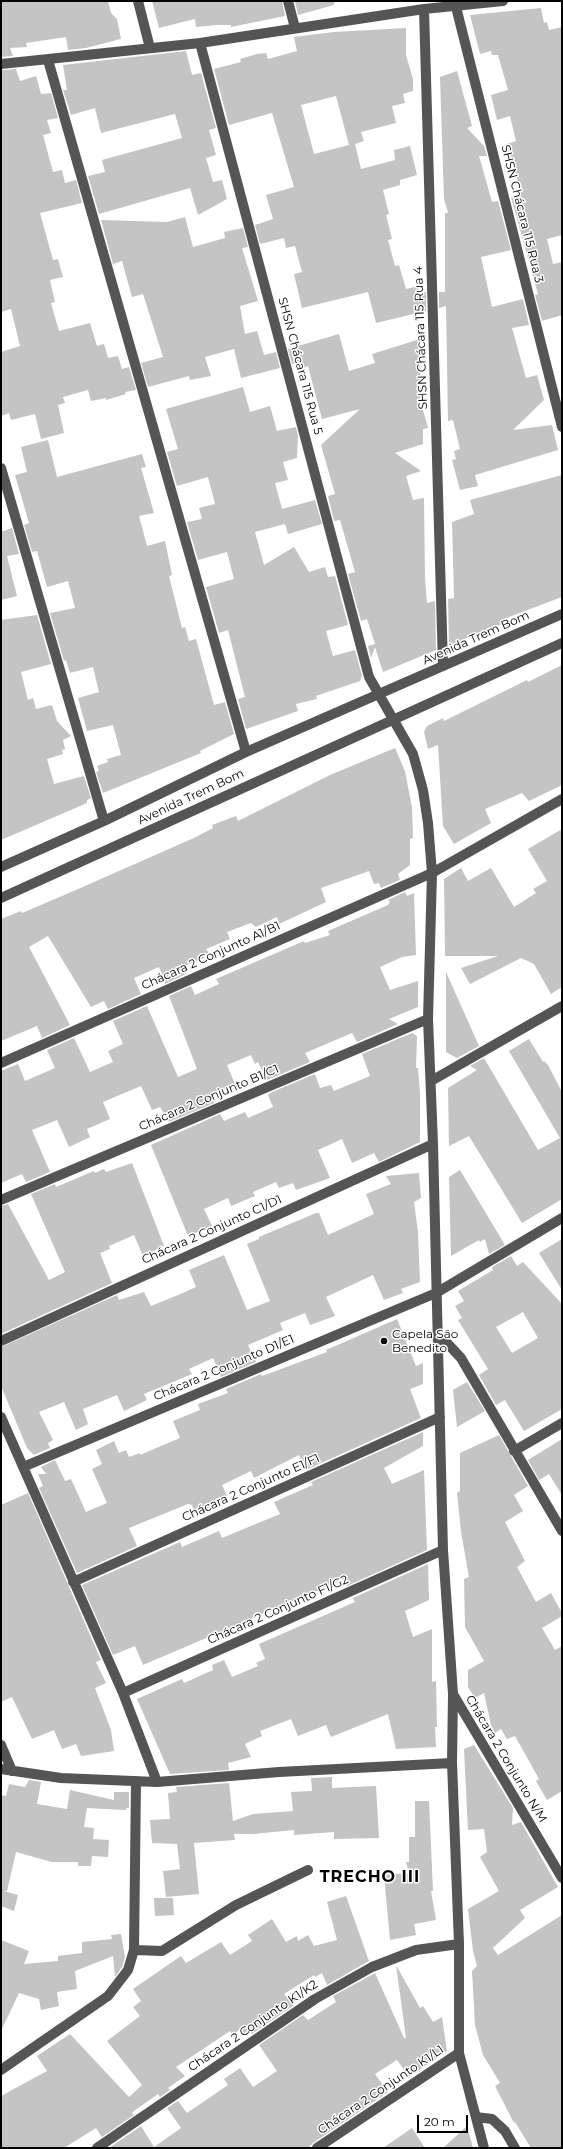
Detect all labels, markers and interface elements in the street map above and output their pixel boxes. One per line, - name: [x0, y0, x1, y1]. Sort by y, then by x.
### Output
- street label: SHSN Chácara 115 Rua 3: [498, 143, 546, 285]
- street label: SHSN Chácara 115 Rua 4: [411, 266, 431, 410]
- street label: SHSN Chácara 115 Rua 5: [275, 296, 325, 436]
- street label: Avenida Trem Bom: [420, 608, 532, 668]
- street label: Avenida Trem Bom: [136, 766, 246, 828]
- street label: Chácara 2 Conjunto A1/B1: [139, 919, 283, 993]
- street label: Chácara 2 Conjunto B1/C1: [137, 1062, 281, 1134]
- street label: Chácara 2 Conjunto C1/D1: [140, 1193, 284, 1267]
- place label: Capela São Benedito: [392, 1327, 458, 1355]
- street label: Chácara 2 Conjunto D1/E1: [152, 1332, 296, 1404]
- marker: Capela São Benedito: [379, 1336, 389, 1346]
- street label: Chácara 2 Conjunto E1/F1: [180, 1451, 322, 1525]
- street label: Chácara 2 Conjunto F1/G2: [205, 1572, 351, 1648]
- street label: Chácara 2 Conjunto N/M: [462, 1693, 550, 1825]
- district label: TRECHO III: [320, 1867, 420, 1887]
- street label: Chácara 2 Conjunto K1/K2: [185, 1977, 321, 2075]
- street label: Chácara 2 Conjunto K1/L1: [315, 2042, 447, 2138]
- scale bar: [419, 2107, 470, 2133]
- text: 20 m: [424, 2114, 455, 2129]

